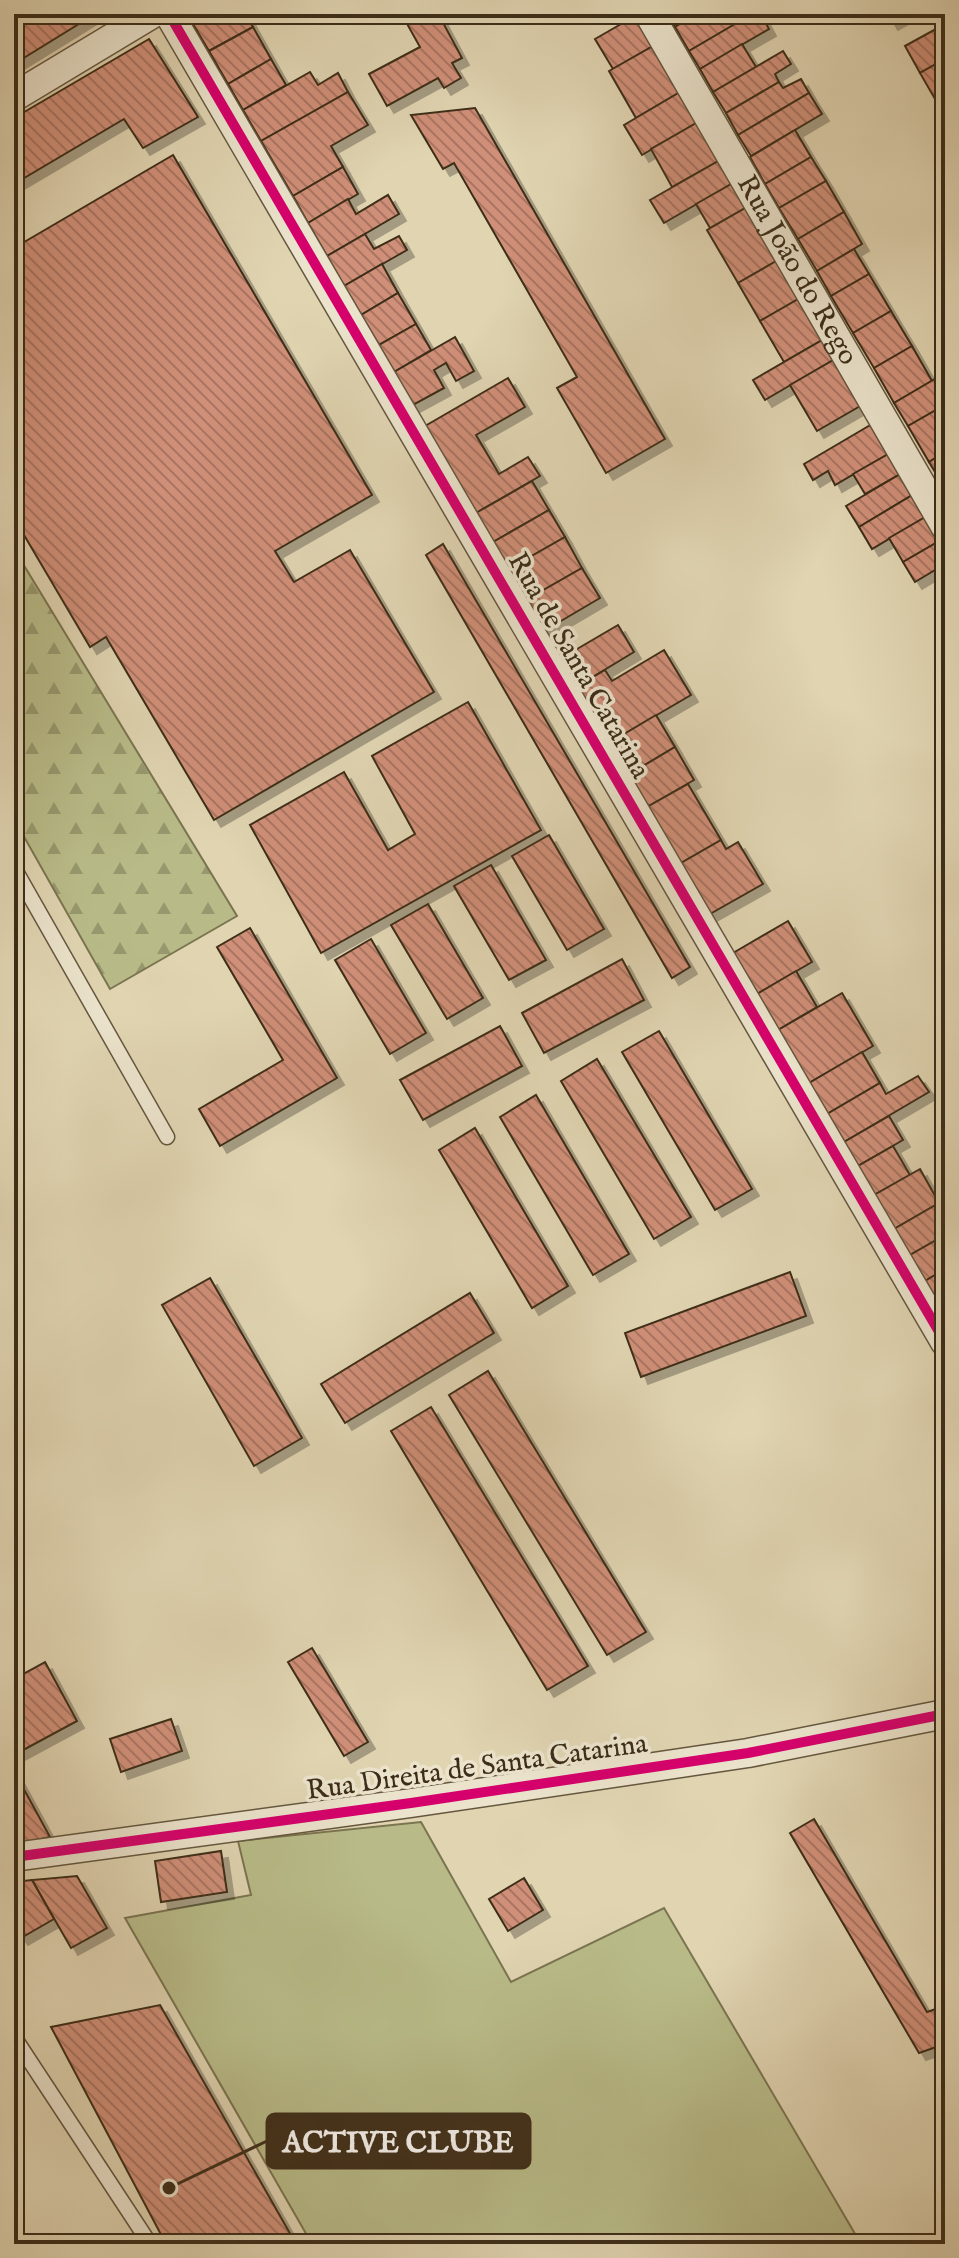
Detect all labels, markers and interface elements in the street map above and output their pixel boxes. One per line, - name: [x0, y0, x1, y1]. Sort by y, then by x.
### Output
- street label: Rua João do Rego: [729, 169, 866, 371]
- street label: Rua de Santa Catarina: [499, 547, 657, 786]
- street label: Rua Direita de Santa Catarina: [304, 1727, 651, 1809]
- callout: ACTIVE CLUBE: [267, 2114, 530, 2168]
- text: ACTIVE CLUBE: [281, 2125, 514, 2163]

